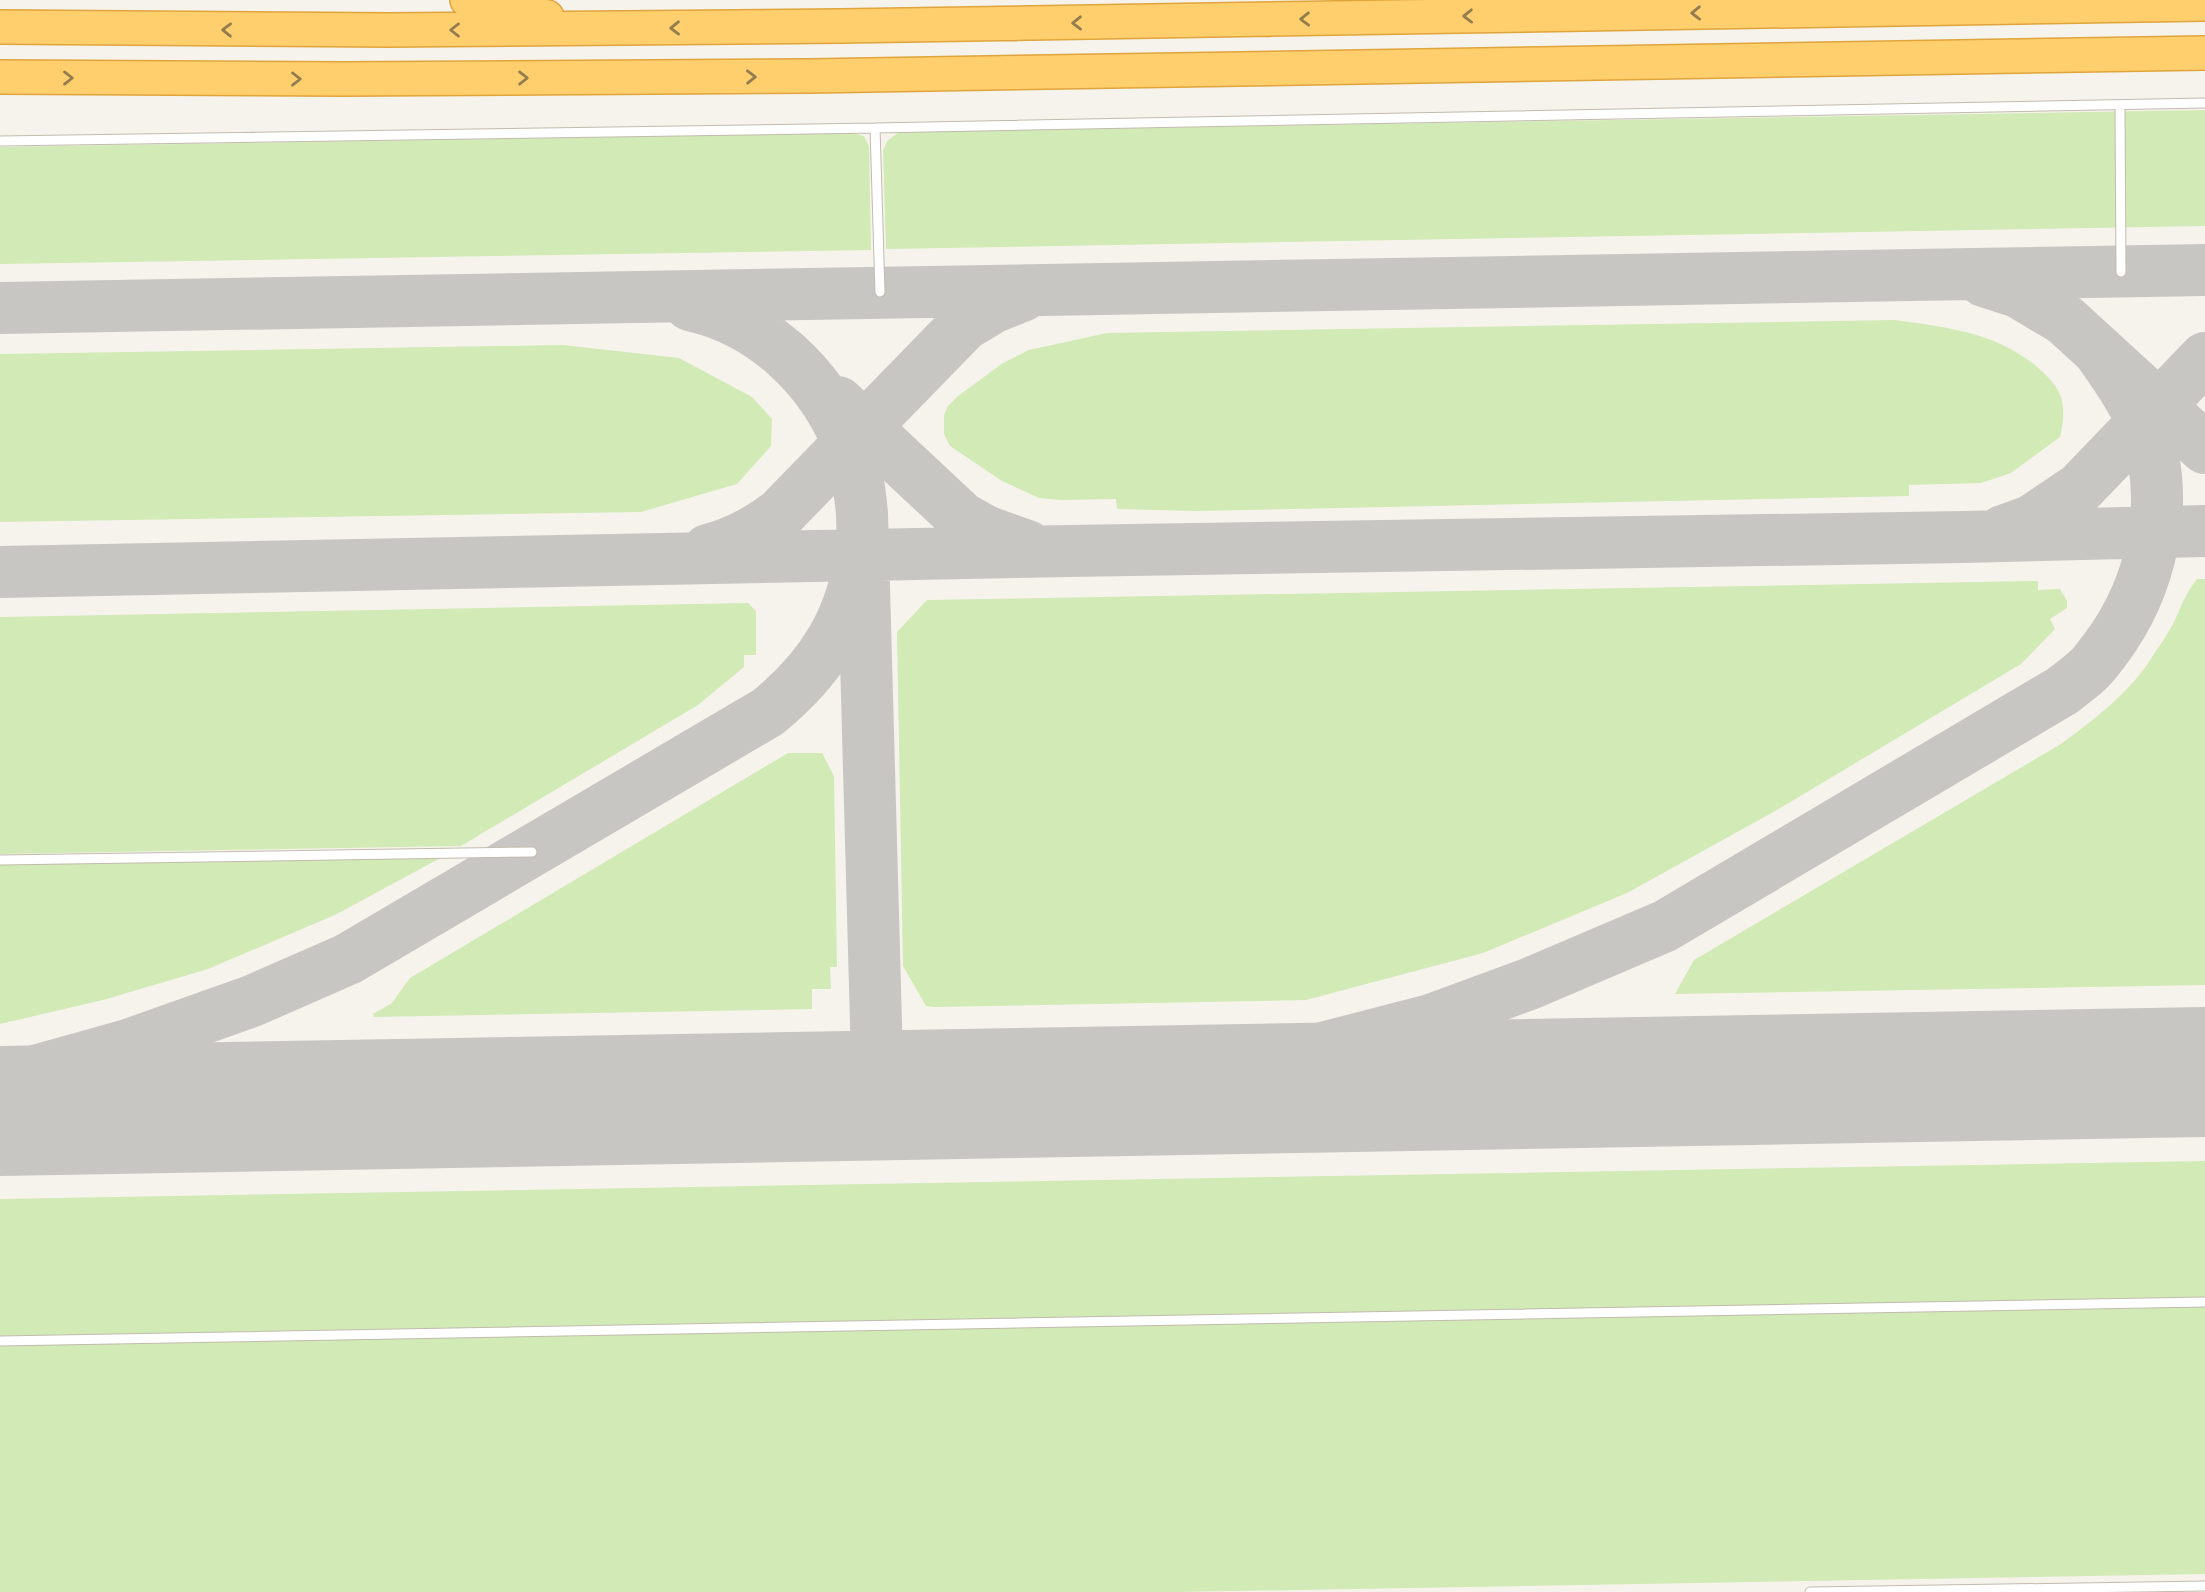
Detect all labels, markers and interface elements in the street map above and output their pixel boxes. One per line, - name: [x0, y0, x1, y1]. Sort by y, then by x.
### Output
- one-way arrow: [1690, 5, 1701, 20]
- one-way arrow: [1463, 8, 1473, 24]
- one-way arrow: [1299, 11, 1310, 27]
- one-way arrow: [1072, 15, 1082, 31]
- one-way arrow: [669, 20, 679, 36]
- one-way arrow: [222, 22, 232, 38]
- one-way arrow: [449, 22, 460, 38]
- one-way arrow: [745, 69, 756, 84]
- one-way arrow: [63, 70, 74, 85]
- one-way arrow: [291, 71, 301, 87]
- one-way arrow: [518, 71, 529, 86]

